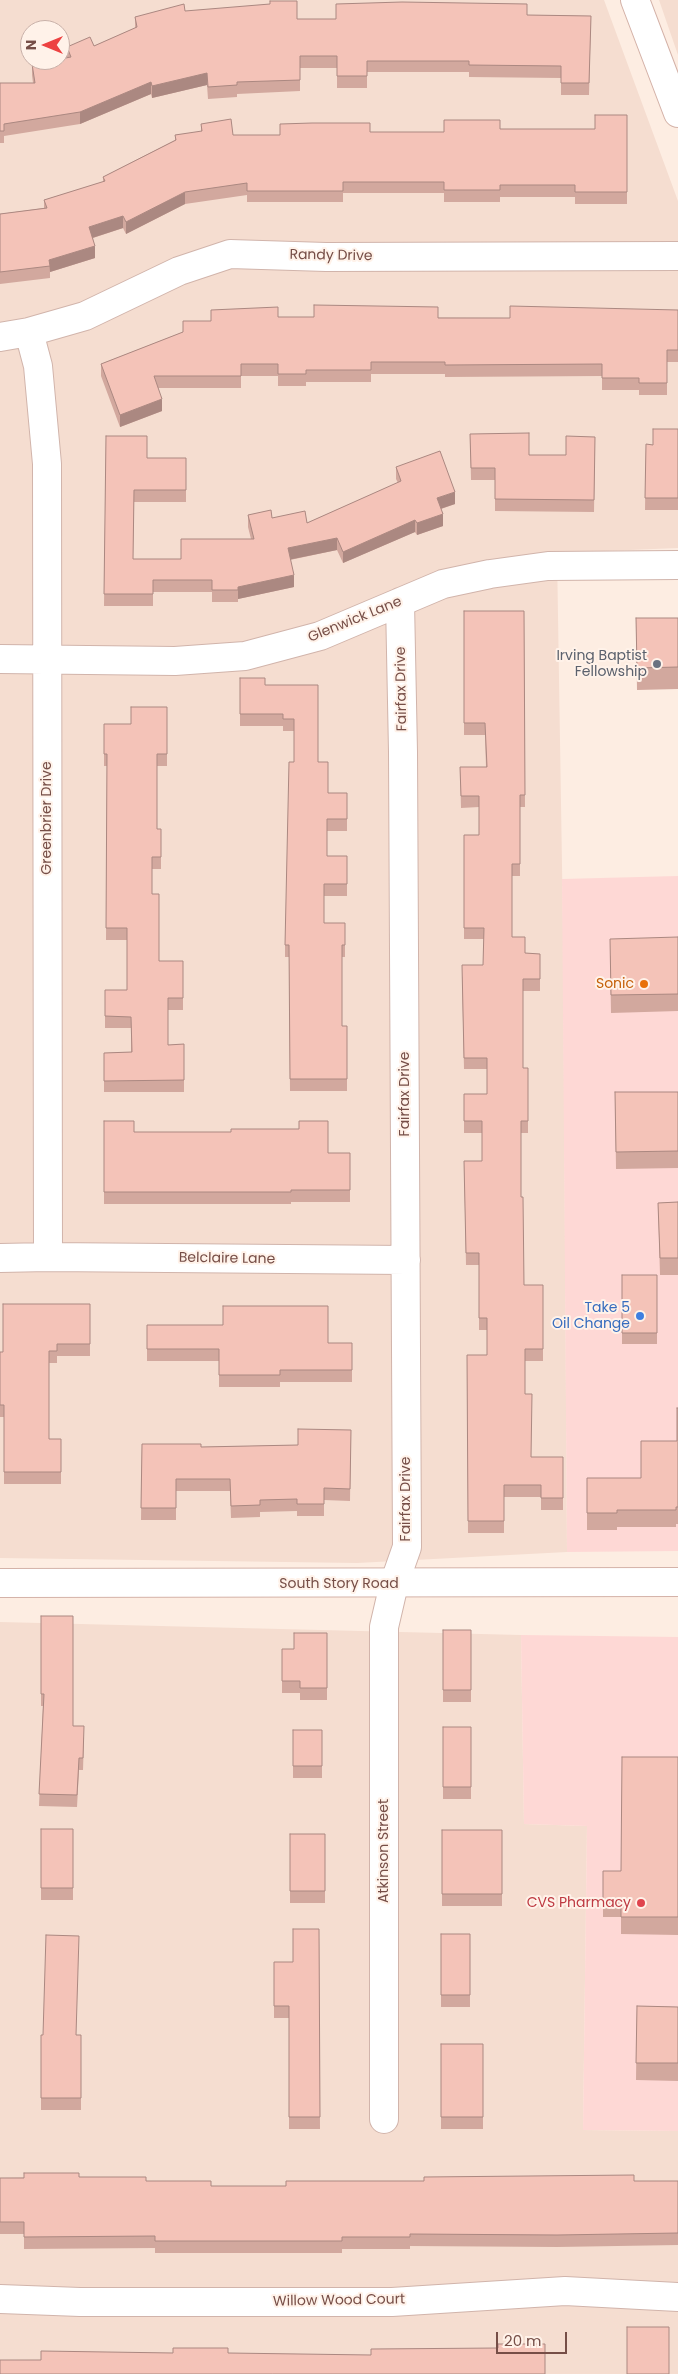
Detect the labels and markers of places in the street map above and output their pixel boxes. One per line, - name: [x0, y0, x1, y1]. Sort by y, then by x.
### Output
- place label: Irving Baptist Fellowship: [556, 648, 647, 680]
- marker: Irving Baptist Fellowship: [651, 658, 663, 670]
- place label: Sonic: [596, 976, 634, 992]
- marker: Sonic: [638, 978, 650, 990]
- place label: Take 5 Oil Change: [552, 1300, 630, 1332]
- marker: Take 5 Oil Change: [634, 1310, 646, 1322]
- place label: CVS Pharmacy: [527, 1895, 631, 1911]
- marker: CVS Pharmacy: [635, 1897, 647, 1909]

